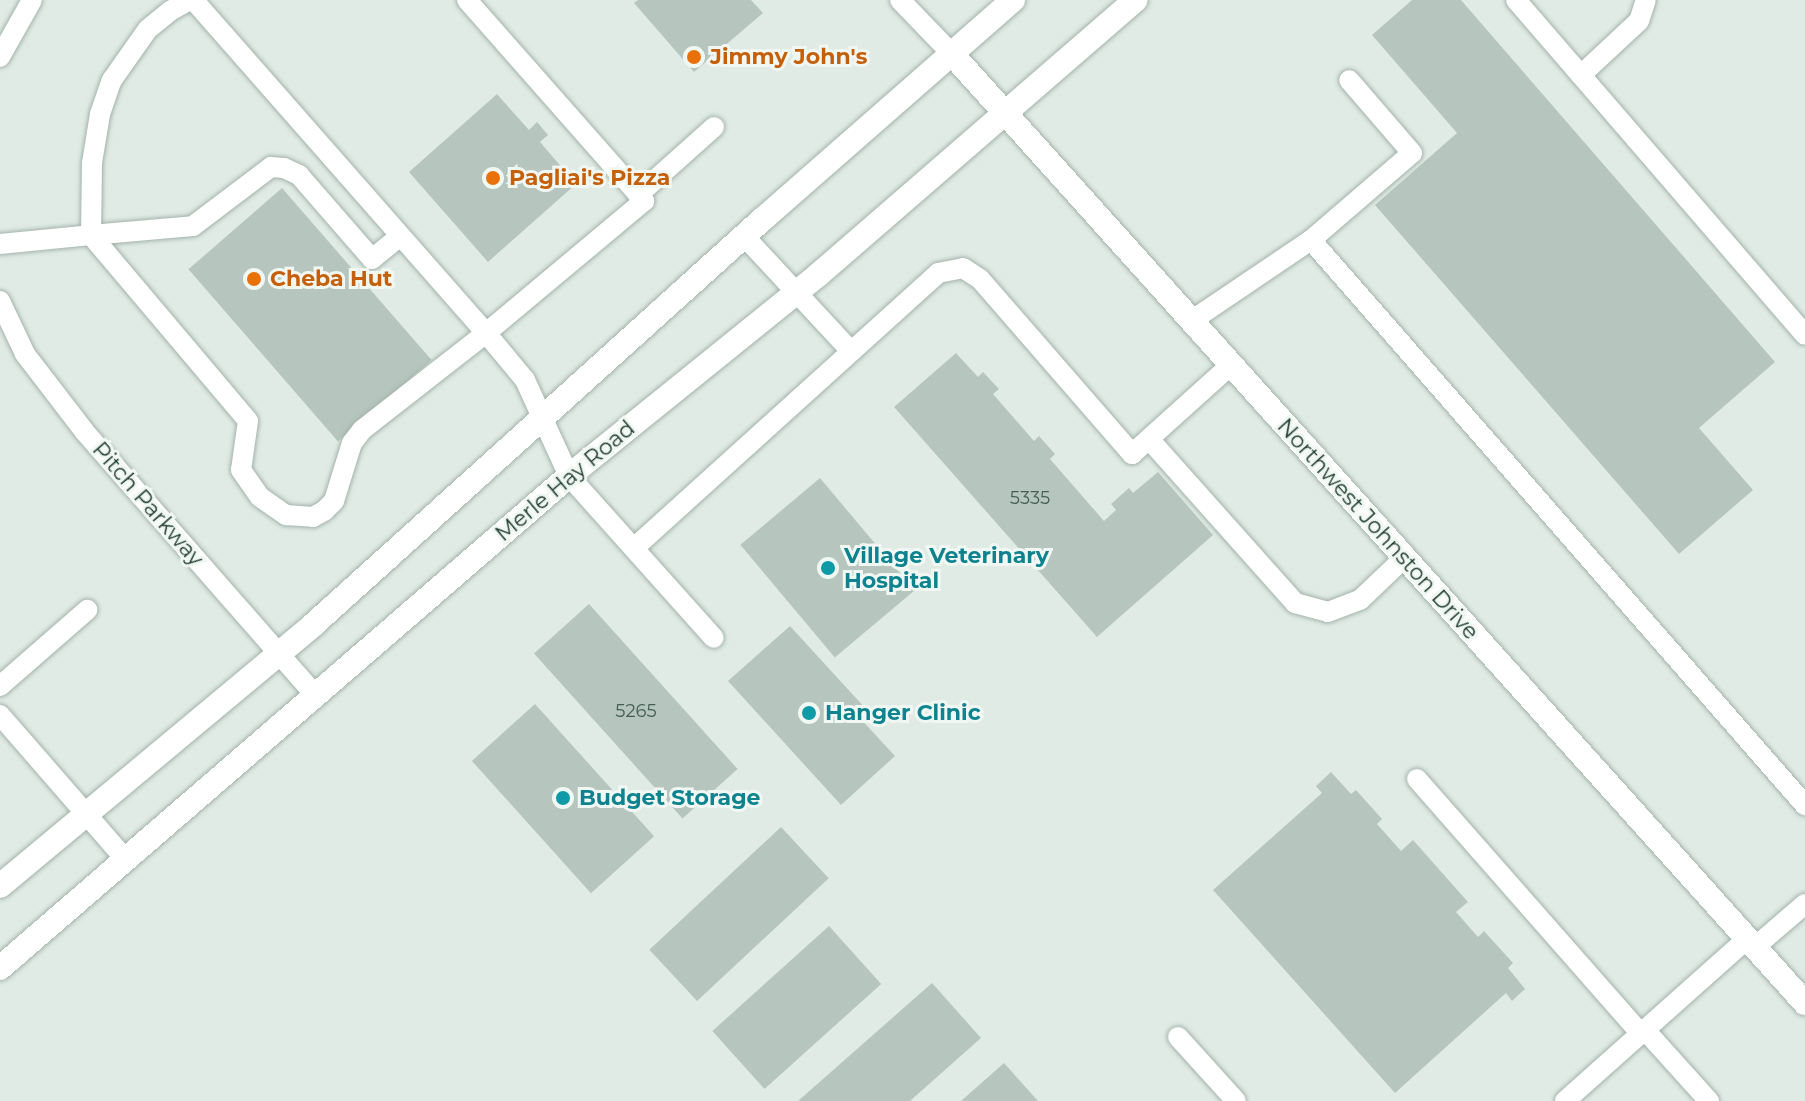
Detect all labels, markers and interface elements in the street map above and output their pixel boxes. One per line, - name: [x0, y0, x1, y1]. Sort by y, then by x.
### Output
- place label: Jimmy John's: [710, 44, 867, 70]
- marker: Jimmy John's: [685, 48, 703, 66]
- place label: Pagliai's Pizza: [509, 165, 670, 191]
- marker: Pagliai's Pizza: [484, 169, 502, 187]
- place label: Cheba Hut: [270, 266, 392, 292]
- marker: Cheba Hut: [245, 270, 263, 288]
- street label: Northwest Johnston Drive: [1272, 413, 1484, 645]
- street label: Merle Hay Road: [490, 415, 640, 547]
- street label: Pitch Parkway: [87, 436, 209, 572]
- house number: 5335: [1010, 487, 1050, 509]
- place label: Village Veterinary Hospital: [844, 542, 1049, 594]
- marker: Village Veterinary Hospital: [819, 559, 837, 577]
- house number: 5265: [615, 700, 657, 722]
- place label: Hanger Clinic: [825, 700, 981, 726]
- marker: Hanger Clinic: [800, 704, 818, 722]
- place label: Budget Storage: [579, 785, 760, 811]
- marker: Budget Storage: [554, 789, 572, 807]

